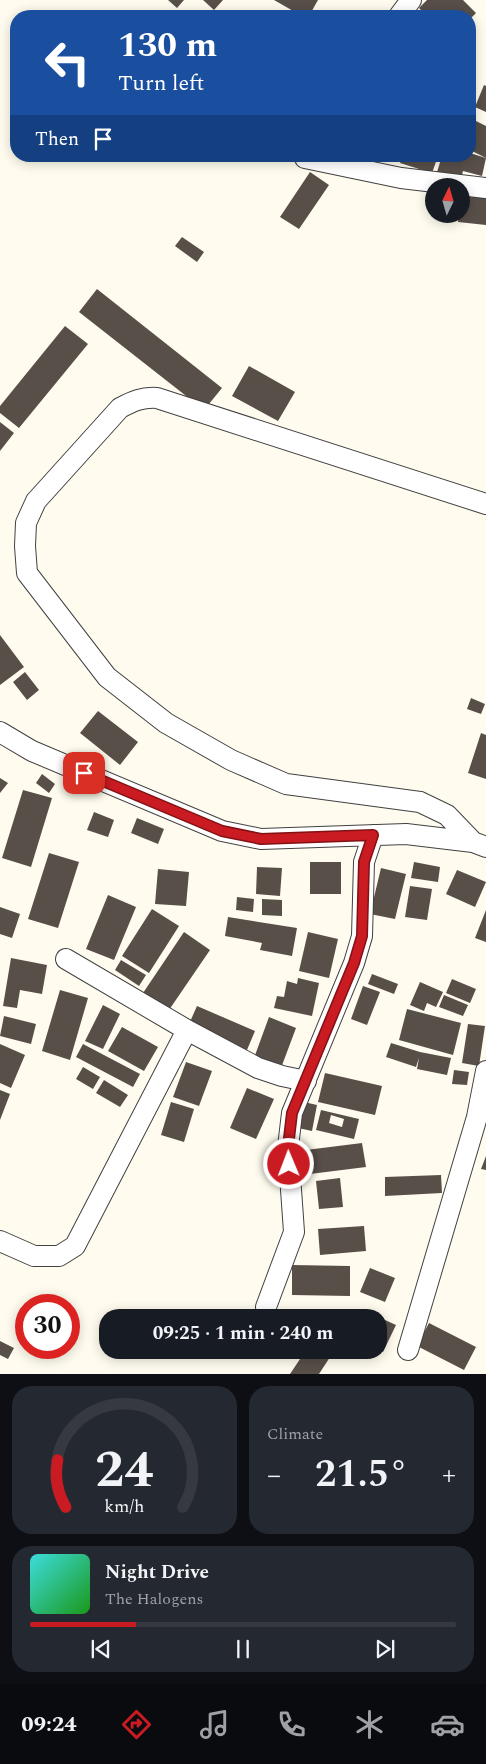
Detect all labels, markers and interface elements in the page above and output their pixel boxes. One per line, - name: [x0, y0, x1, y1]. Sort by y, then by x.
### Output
- text: 130 m: [118, 19, 217, 72]
- icon: left: [35, 30, 100, 95]
- text: Turn left: [118, 67, 204, 100]
- text: Then: [35, 125, 79, 154]
- icon: arrive: [89, 125, 117, 153]
- north arrow: [425, 178, 470, 222]
- map controls: [425, 178, 470, 223]
- pin: [63, 752, 105, 794]
- icon: arrive: [70, 759, 98, 787]
- position arrow: [262, 1137, 314, 1189]
- speed limit sign: 30: [15, 1294, 80, 1359]
- text: 09:25 · 1 min · 240 m: [153, 1319, 333, 1348]
- text: Climate: [267, 1422, 323, 1446]
- text: 24: [95, 1431, 154, 1510]
- text: 21.5°: [315, 1446, 408, 1504]
- text: −: [267, 1454, 281, 1497]
- text: +: [442, 1454, 456, 1497]
- text: km/h: [104, 1493, 145, 1520]
- text: Night Drive: [105, 1558, 209, 1587]
- text: The Halogens: [105, 1587, 203, 1611]
- icon: previous: [87, 1635, 115, 1663]
- icon: pause: [229, 1635, 257, 1663]
- icon: next: [371, 1635, 399, 1663]
- icon: directions: [119, 1707, 154, 1742]
- icon: music: [197, 1707, 232, 1742]
- icon: phone: [274, 1707, 309, 1742]
- icon: climate: [352, 1707, 387, 1742]
- icon: car: [430, 1707, 465, 1742]
- text: 09:24: [21, 1708, 77, 1741]

